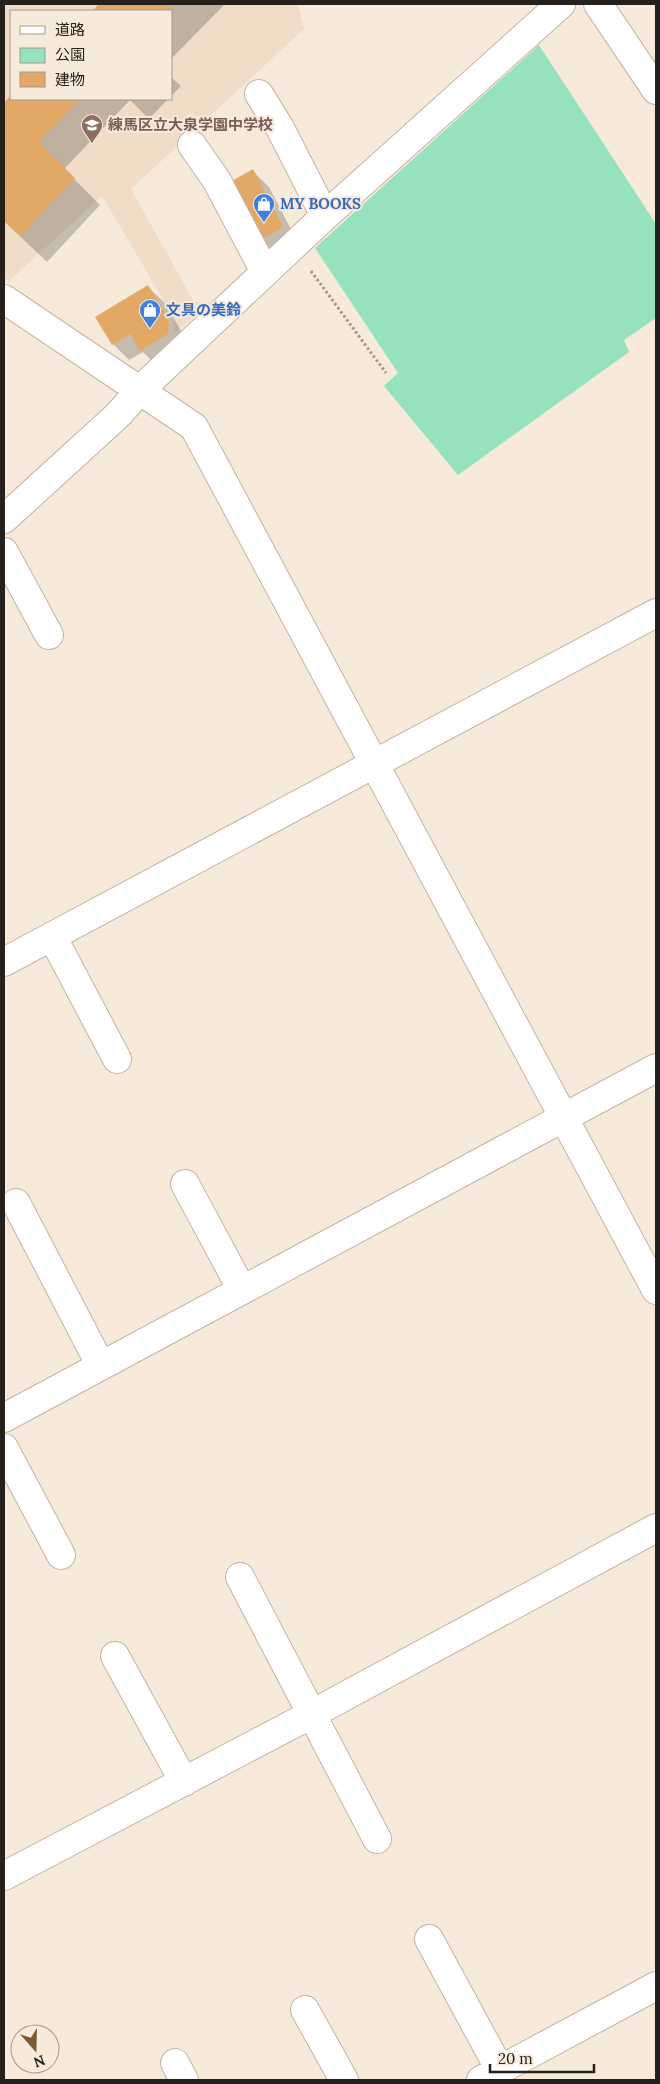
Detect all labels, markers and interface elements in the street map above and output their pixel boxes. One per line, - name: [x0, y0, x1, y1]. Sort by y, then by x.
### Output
- legend: [10, 10, 172, 100]
- text: 道路: [55, 20, 85, 39]
- text: 公園: [55, 45, 85, 64]
- text: 建物: [55, 70, 85, 89]
- school or university icon: 練馬区立大泉学園中学校: [80, 113, 104, 144]
- place label: 練馬区立大泉学園中学校: [108, 115, 273, 134]
- shop icon: MY BOOKS: [252, 192, 276, 223]
- place label: MY BOOKS: [280, 194, 361, 213]
- shop icon: 文具の美鈴: [138, 298, 162, 329]
- place label: 文具の美鈴: [166, 300, 241, 319]
- north arrow: [10, 2024, 60, 2074]
- scale bar: [490, 2042, 594, 2074]
- text: 20 m: [498, 2049, 533, 2068]
- text: N: [31, 2051, 48, 2072]

